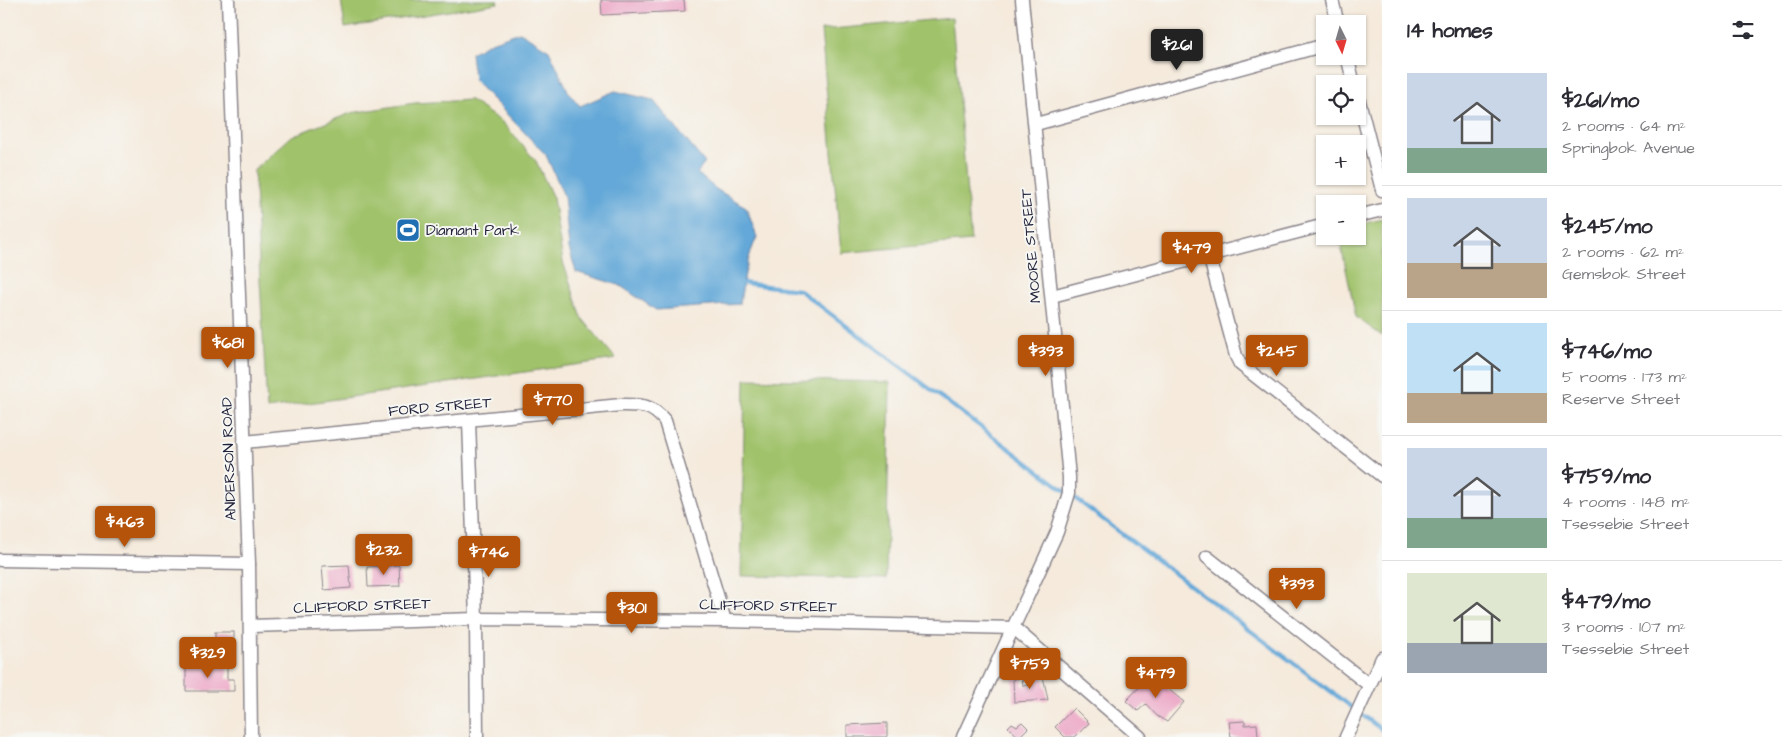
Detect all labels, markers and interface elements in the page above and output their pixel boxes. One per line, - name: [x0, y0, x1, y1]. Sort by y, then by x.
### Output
- north arrow: [1316, 15, 1366, 65]
- map controls: [1316, 15, 1366, 245]
- text: 14 homes: [1407, 16, 1493, 45]
- icon: filters: [1729, 16, 1757, 44]
- pin: $261: [1147, 28, 1207, 71]
- text: $261: [1162, 34, 1192, 56]
- button: locate: [1316, 75, 1366, 125]
- text: $261/mo: [1562, 86, 1639, 115]
- icon: home: [1447, 93, 1507, 153]
- text: 2 rooms · 64 m²: [1562, 115, 1686, 137]
- button: +: [1316, 135, 1366, 185]
- text: Springbok Avenue: [1562, 137, 1695, 159]
- street label: MOORE STREET: [1015, 187, 1046, 304]
- button: −: [1316, 195, 1366, 245]
- text: $245/mo: [1562, 212, 1653, 241]
- sports icon: Diamant Park: [395, 217, 421, 243]
- icon: home: [1447, 218, 1507, 278]
- place label: Diamant Park: [426, 220, 519, 241]
- pin: $479: [1162, 232, 1222, 274]
- text: $479: [1173, 237, 1211, 259]
- text: 2 rooms · 62 m²: [1562, 241, 1684, 263]
- text: Gemsbok Street: [1562, 263, 1686, 285]
- pin: $681: [198, 326, 258, 369]
- text: $681: [212, 332, 244, 354]
- pin: $393: [1016, 334, 1076, 377]
- pin: $245: [1247, 334, 1307, 377]
- text: $746/mo: [1562, 337, 1652, 366]
- text: $393: [1029, 340, 1063, 362]
- text: $245: [1257, 340, 1297, 362]
- icon: home: [1447, 343, 1507, 403]
- text: 5 rooms · 173 m²: [1562, 366, 1687, 388]
- pin: $770: [523, 384, 583, 426]
- text: Reserve Street: [1562, 388, 1680, 410]
- text: $770: [534, 389, 572, 411]
- street label: FORD STREET: [387, 392, 493, 422]
- street label: ANDERSON ROAD: [216, 397, 242, 521]
- text: $759/mo: [1562, 462, 1651, 491]
- icon: home: [1447, 468, 1507, 528]
- text: 4 rooms · 148 m²: [1562, 491, 1690, 513]
- pin: $463: [95, 506, 155, 548]
- text: $463: [106, 511, 144, 533]
- text: Tsessebie Street: [1562, 513, 1689, 535]
- pin: $232: [354, 534, 414, 576]
- pin: $746: [459, 536, 519, 578]
- text: $232: [366, 539, 402, 561]
- text: $746: [469, 541, 509, 563]
- pin: $393: [1267, 568, 1327, 610]
- text: $393: [1280, 573, 1314, 595]
- text: $479/mo: [1562, 587, 1651, 616]
- pin: $301: [602, 592, 662, 634]
- street label: CLIFFORD STREET: [293, 593, 432, 619]
- icon: home: [1447, 593, 1507, 653]
- street label: CLIFFORD STREET: [699, 594, 837, 618]
- text: $301: [617, 597, 647, 619]
- text: 3 rooms · 107 m²: [1562, 616, 1686, 638]
- pin: $329: [178, 636, 238, 679]
- text: Tsessebie Street: [1562, 638, 1689, 660]
- text: $329: [190, 642, 226, 664]
- pin: $759: [1000, 648, 1060, 690]
- text: $759: [1010, 653, 1050, 675]
- pin: $479: [1126, 656, 1186, 699]
- text: $479: [1137, 662, 1175, 684]

